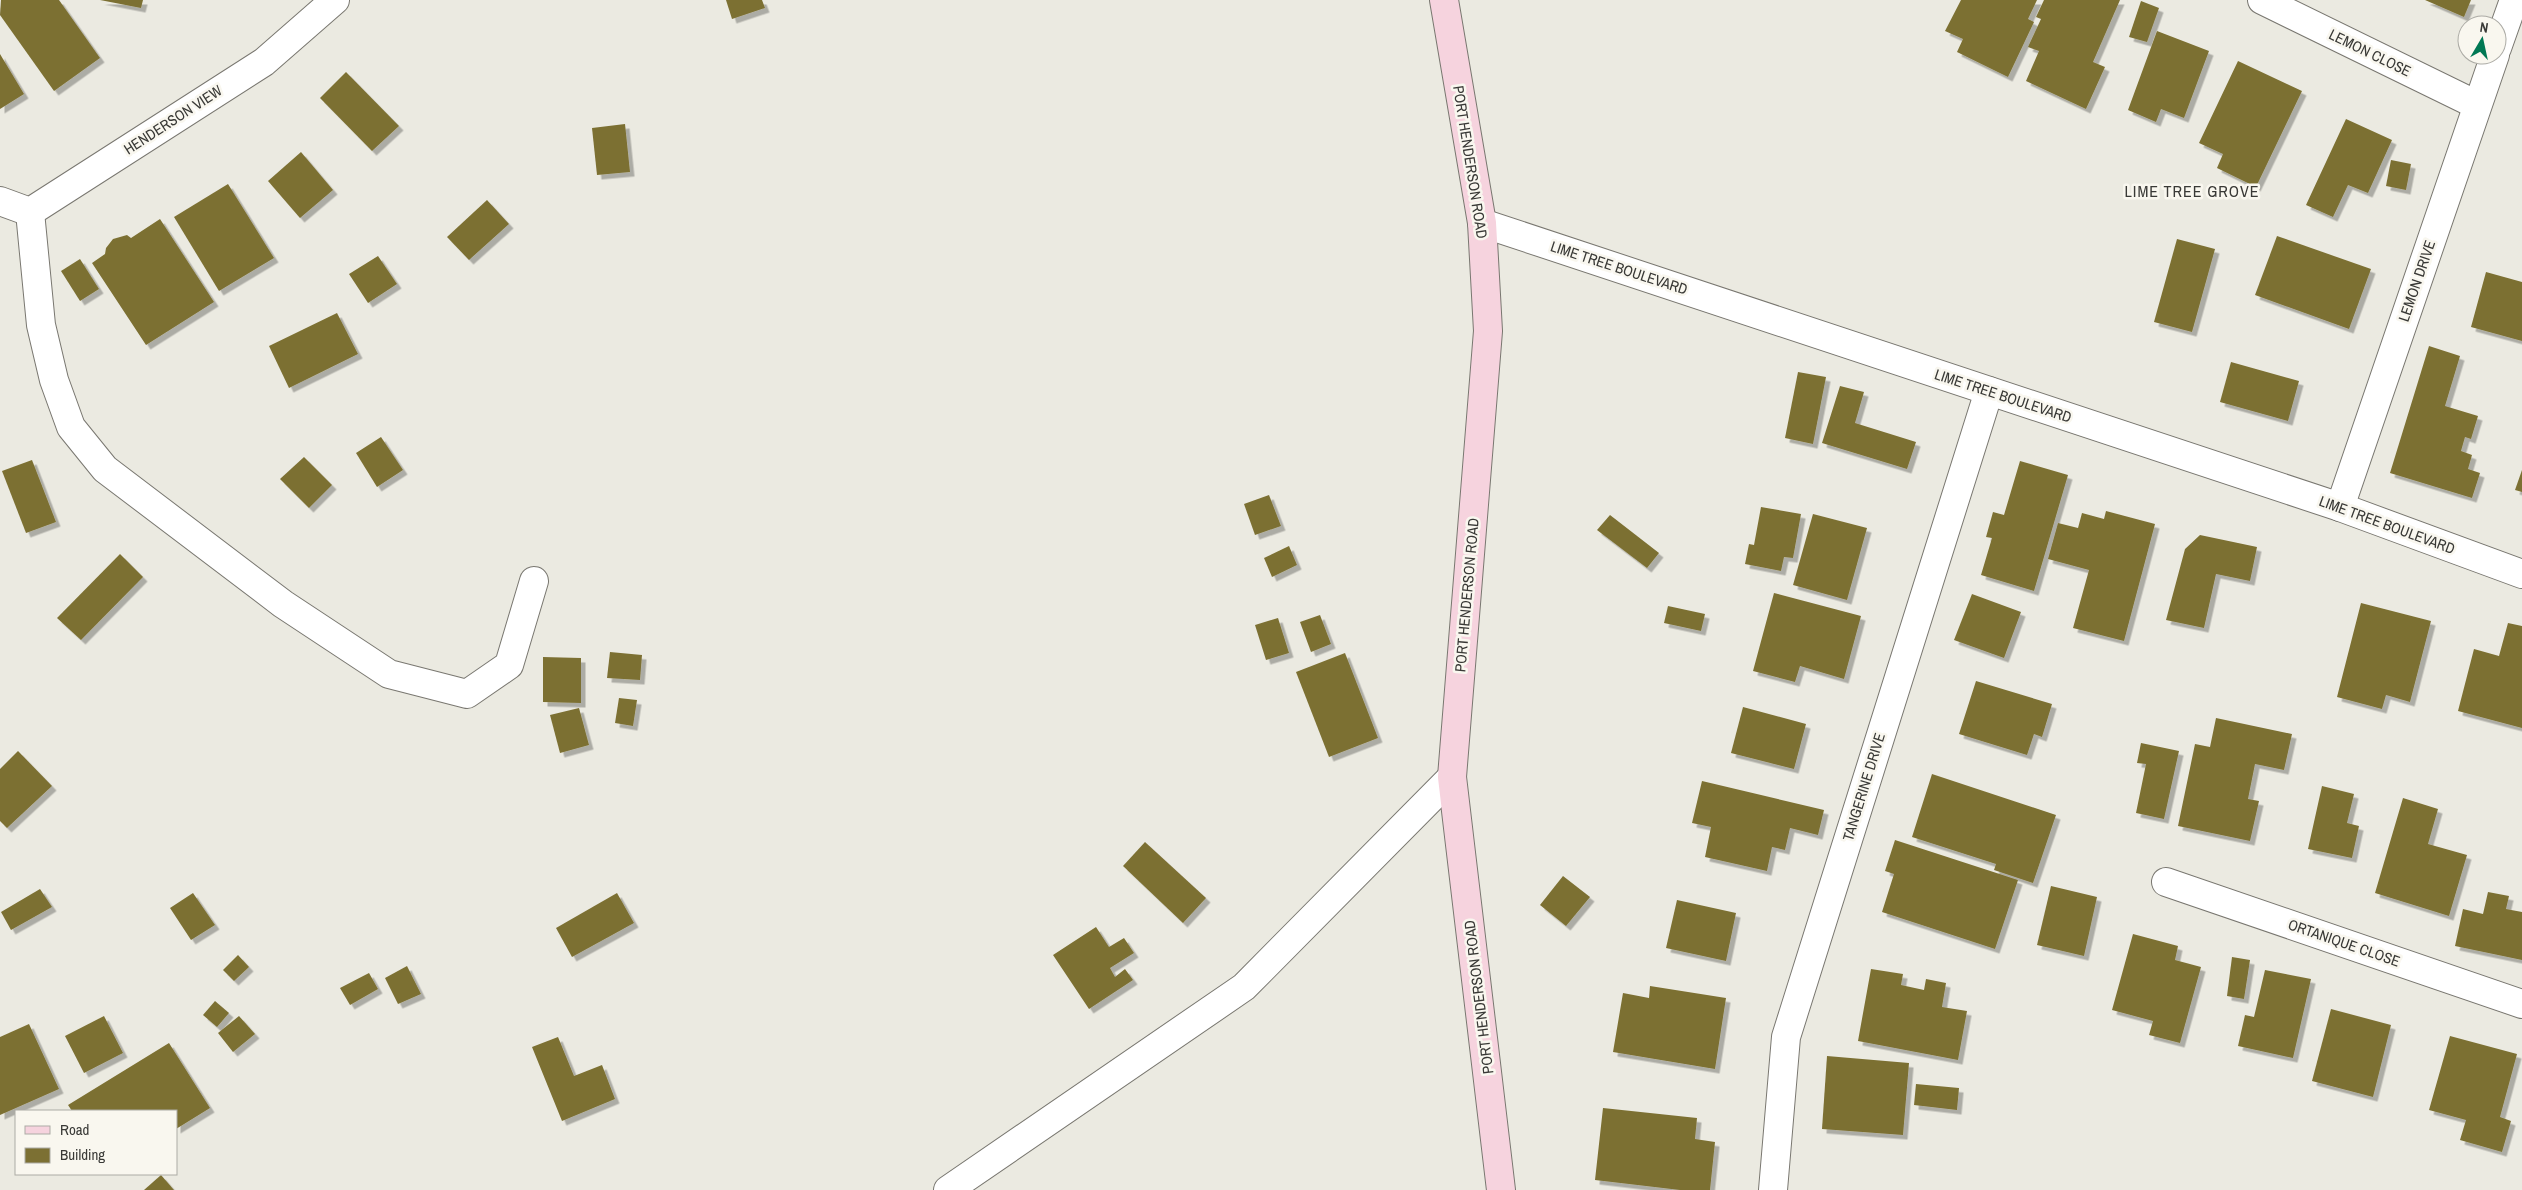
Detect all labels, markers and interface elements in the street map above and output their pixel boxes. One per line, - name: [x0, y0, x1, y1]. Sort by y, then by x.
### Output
- north arrow: [2457, 15, 2507, 65]
- text: N: [2479, 18, 2490, 37]
- street label: LEMON CLOSE: [2326, 24, 2415, 81]
- street label: HENDERSON VIEW: [119, 80, 226, 159]
- street label: PORT HENDERSON ROAD: [1448, 84, 1493, 240]
- district label: LIME TREE GROVE: [2124, 180, 2260, 202]
- street label: LIME TREE BOULEVARD: [1548, 235, 1691, 300]
- street label: LEMON DRIVE: [2393, 237, 2440, 324]
- street label: LIME TREE BOULEVARD: [1932, 363, 2075, 428]
- street label: LIME TREE BOULEVARD: [2316, 490, 2458, 559]
- street label: PORT HENDERSON ROAD: [1449, 517, 1484, 673]
- street label: TANGERINE DRIVE: [1837, 730, 1890, 843]
- street label: ORTANIQUE CLOSE: [2285, 914, 2403, 972]
- street label: PORT HENDERSON ROAD: [1459, 919, 1498, 1075]
- legend: [15, 1110, 178, 1175]
- text: Road: [60, 1119, 89, 1140]
- text: Building: [60, 1144, 105, 1165]

